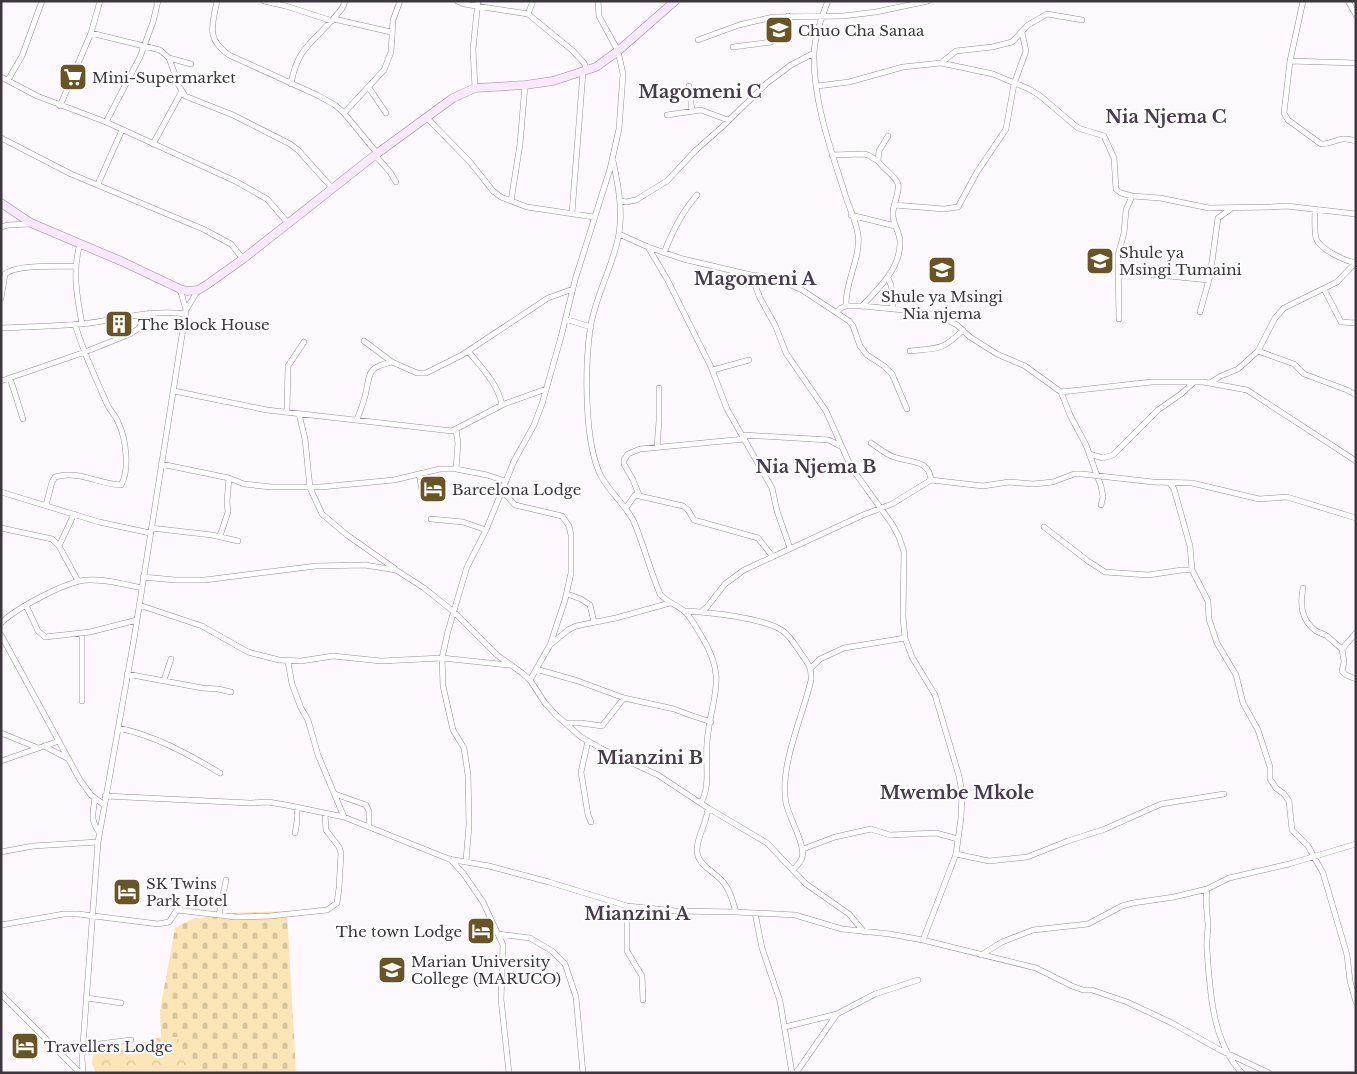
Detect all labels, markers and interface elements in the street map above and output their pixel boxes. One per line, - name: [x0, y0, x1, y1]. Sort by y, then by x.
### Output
- school or university icon: Chuo Cha Sanaa: [764, 15, 794, 45]
- place label: Chuo Cha Sanaa: [798, 21, 925, 40]
- supermarket icon: Mini-Supermarket: [58, 62, 88, 92]
- place label: Mini-Supermarket: [92, 68, 236, 87]
- district label: Magomeni C: [638, 81, 762, 103]
- district label: Nia Njema C: [1105, 106, 1227, 128]
- place label: Shule ya Msingi Tumaini: [1119, 243, 1242, 279]
- school or university icon: Shule ya Msingi Tumaini: [1085, 246, 1115, 276]
- school or university icon: Shule ya Msingi Nia njema: [927, 255, 957, 285]
- district label: Magomeni A: [694, 268, 818, 290]
- place label: Shule ya Msingi Nia njema: [881, 287, 1003, 323]
- building icon: The Block House: [104, 309, 134, 339]
- place label: The Block House: [138, 315, 270, 334]
- district label: Nia Njema B: [756, 456, 876, 478]
- hotel icon: Barcelona Lodge: [418, 474, 448, 504]
- place label: Barcelona Lodge: [452, 480, 581, 499]
- district label: Mianzini B: [597, 747, 703, 769]
- district label: Mwembe Mkole: [880, 782, 1034, 804]
- place label: SK Twins Park Hotel: [146, 874, 227, 910]
- hotel icon: SK Twins Park Hotel: [112, 877, 142, 907]
- district label: Mianzini A: [584, 903, 691, 925]
- hotel icon: The town Lodge: [466, 916, 496, 946]
- place label: The town Lodge: [336, 922, 462, 941]
- place label: Marian University College (MARUCO): [411, 952, 561, 988]
- school or university icon: Marian University College (MARUCO): [377, 955, 407, 985]
- hotel icon: Travellers Lodge: [10, 1031, 40, 1061]
- place label: Travellers Lodge: [44, 1037, 173, 1056]

